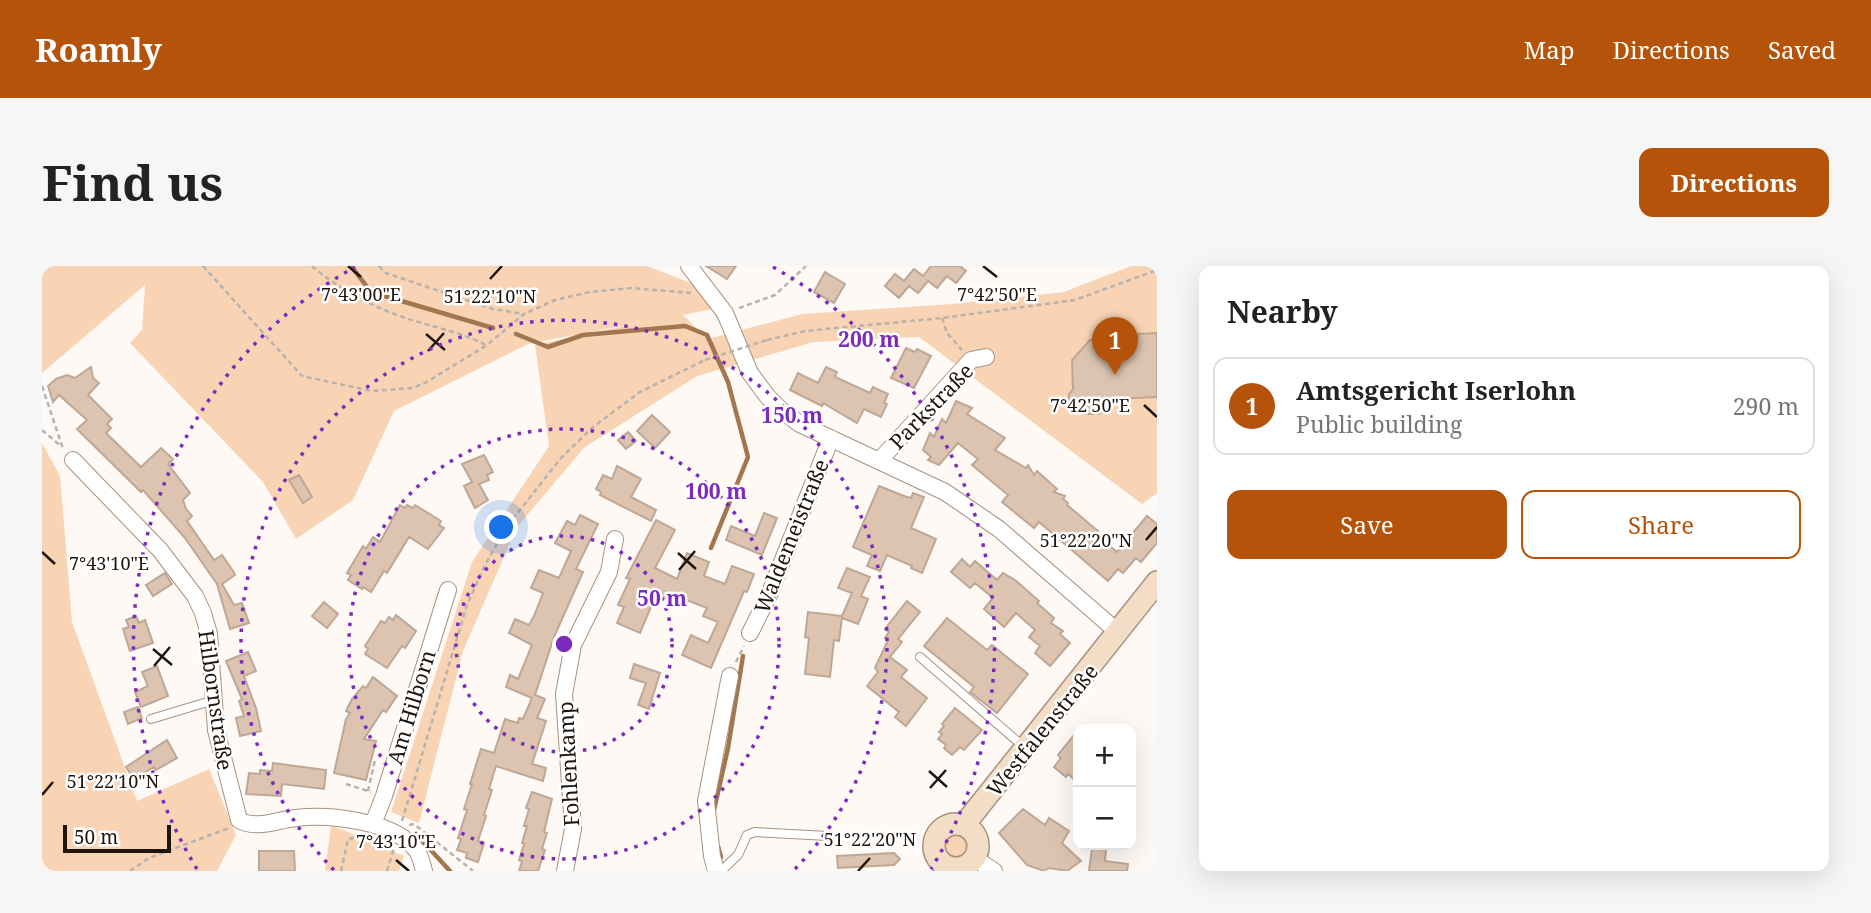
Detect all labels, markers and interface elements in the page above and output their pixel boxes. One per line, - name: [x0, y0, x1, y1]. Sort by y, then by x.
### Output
- text: Roamly: [35, 27, 162, 72]
- text: Map: [1524, 33, 1575, 66]
- text: Directions: [1613, 33, 1730, 66]
- text: Saved: [1768, 33, 1836, 66]
- button: Directions: [1639, 148, 1829, 217]
- text: Find us: [42, 149, 223, 215]
- text: 7°43'00"E: [321, 282, 401, 306]
- text: 7°42'50"E: [957, 282, 1037, 306]
- text: 51°22'10"N: [444, 284, 537, 308]
- text: Nearby: [1227, 291, 1338, 332]
- pin: 1: [1092, 317, 1138, 375]
- text: 200 m: [838, 325, 900, 353]
- street label: Parkstraße: [883, 357, 979, 455]
- text: Amtsgericht Iserlohn: [1296, 372, 1576, 408]
- text: 1: [1246, 390, 1259, 422]
- text: 290 m: [1733, 390, 1799, 422]
- text: 7°42'50"E: [1050, 393, 1130, 417]
- text: 150 m: [761, 401, 823, 429]
- text: Public building: [1296, 408, 1462, 440]
- street label: Waldemeistraße: [747, 455, 835, 617]
- text: 100 m: [685, 477, 747, 505]
- button: Save: [1227, 490, 1507, 559]
- button: Share: [1521, 490, 1801, 559]
- your location: [484, 510, 518, 544]
- text: 51°22'20"N: [1040, 528, 1133, 552]
- text: 7°43'10"E: [69, 551, 149, 575]
- text: 50 m: [637, 584, 687, 612]
- street label: Hilbornstraße: [192, 628, 240, 772]
- centre of rings: [552, 632, 576, 656]
- street label: Am Hilborn: [380, 646, 442, 768]
- street label: Westfalenstraße: [980, 658, 1104, 802]
- street label: Fohlenkamp: [551, 701, 585, 827]
- map controls: [1073, 724, 1136, 850]
- button: +: [1073, 724, 1136, 787]
- text: 51°22'10"N: [67, 769, 160, 793]
- button: −: [1073, 787, 1136, 850]
- scale bar: [63, 822, 172, 854]
- text: 50 m: [74, 824, 118, 850]
- text: 51°22'20"N: [824, 827, 917, 851]
- text: 7°43'10"E: [356, 829, 436, 853]

